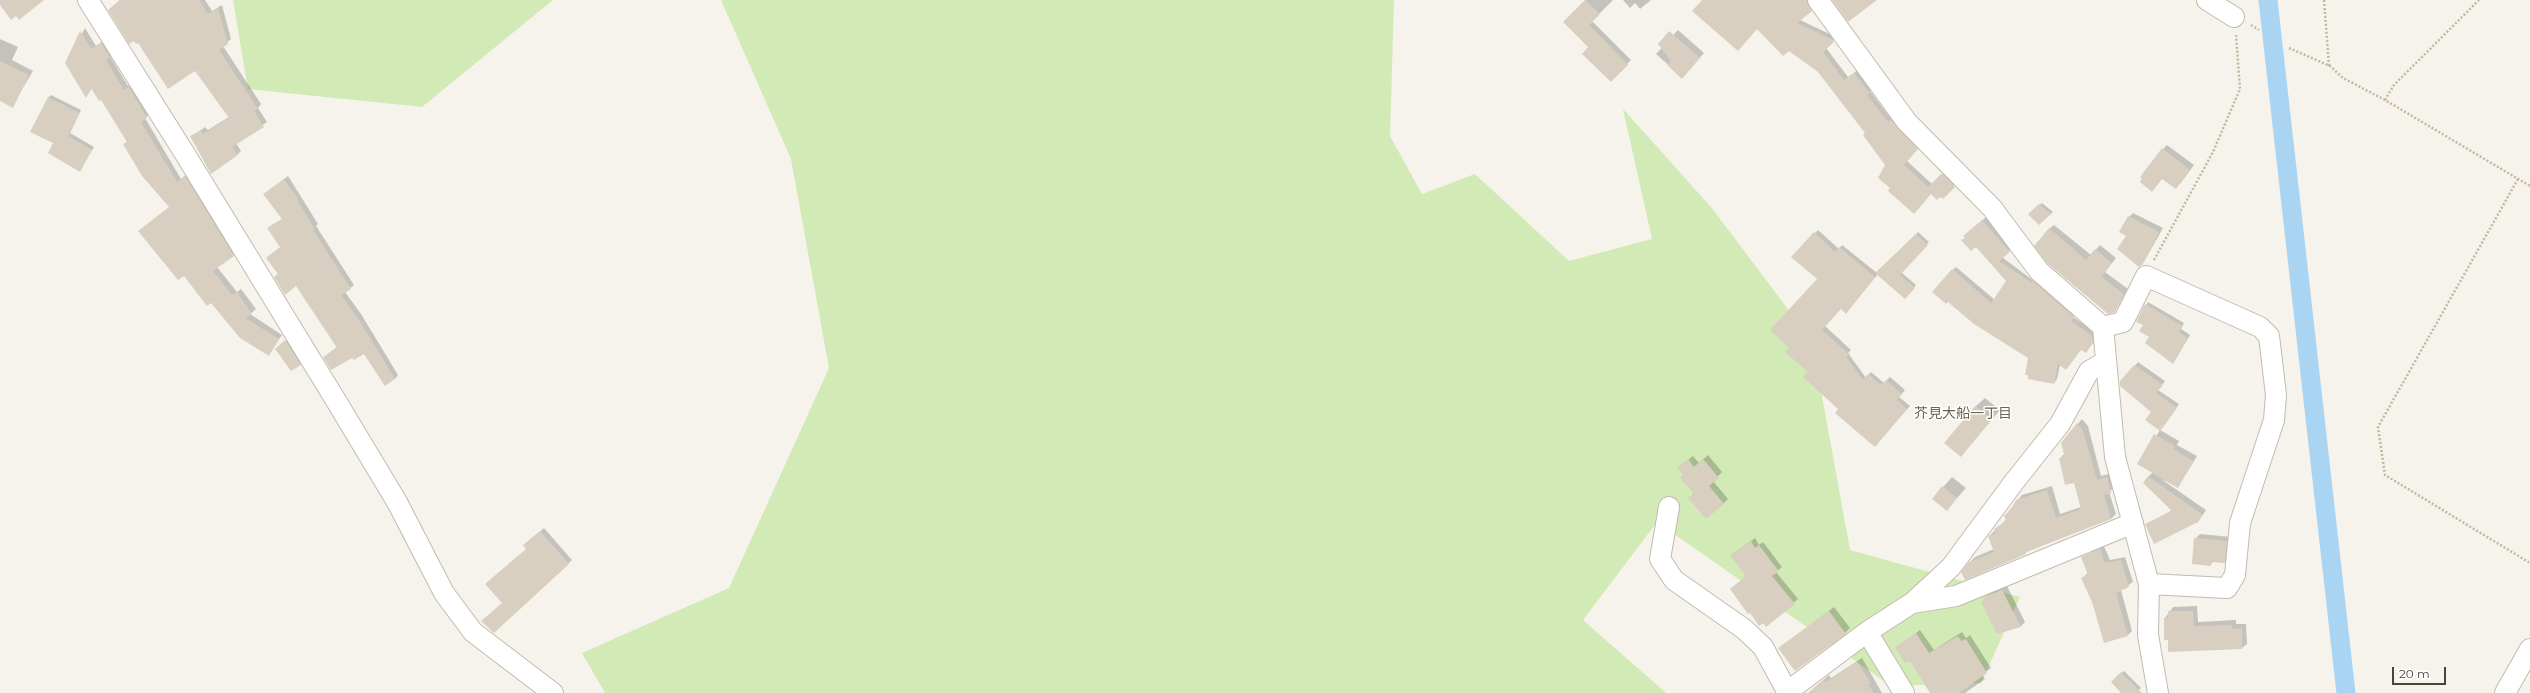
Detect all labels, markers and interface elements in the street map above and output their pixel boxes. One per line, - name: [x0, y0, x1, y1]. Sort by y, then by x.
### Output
- district label: 芥見大船一丁目: [1914, 406, 2012, 422]
- scale bar: [2394, 659, 2448, 685]
- text: 20 m: [2399, 666, 2430, 681]

